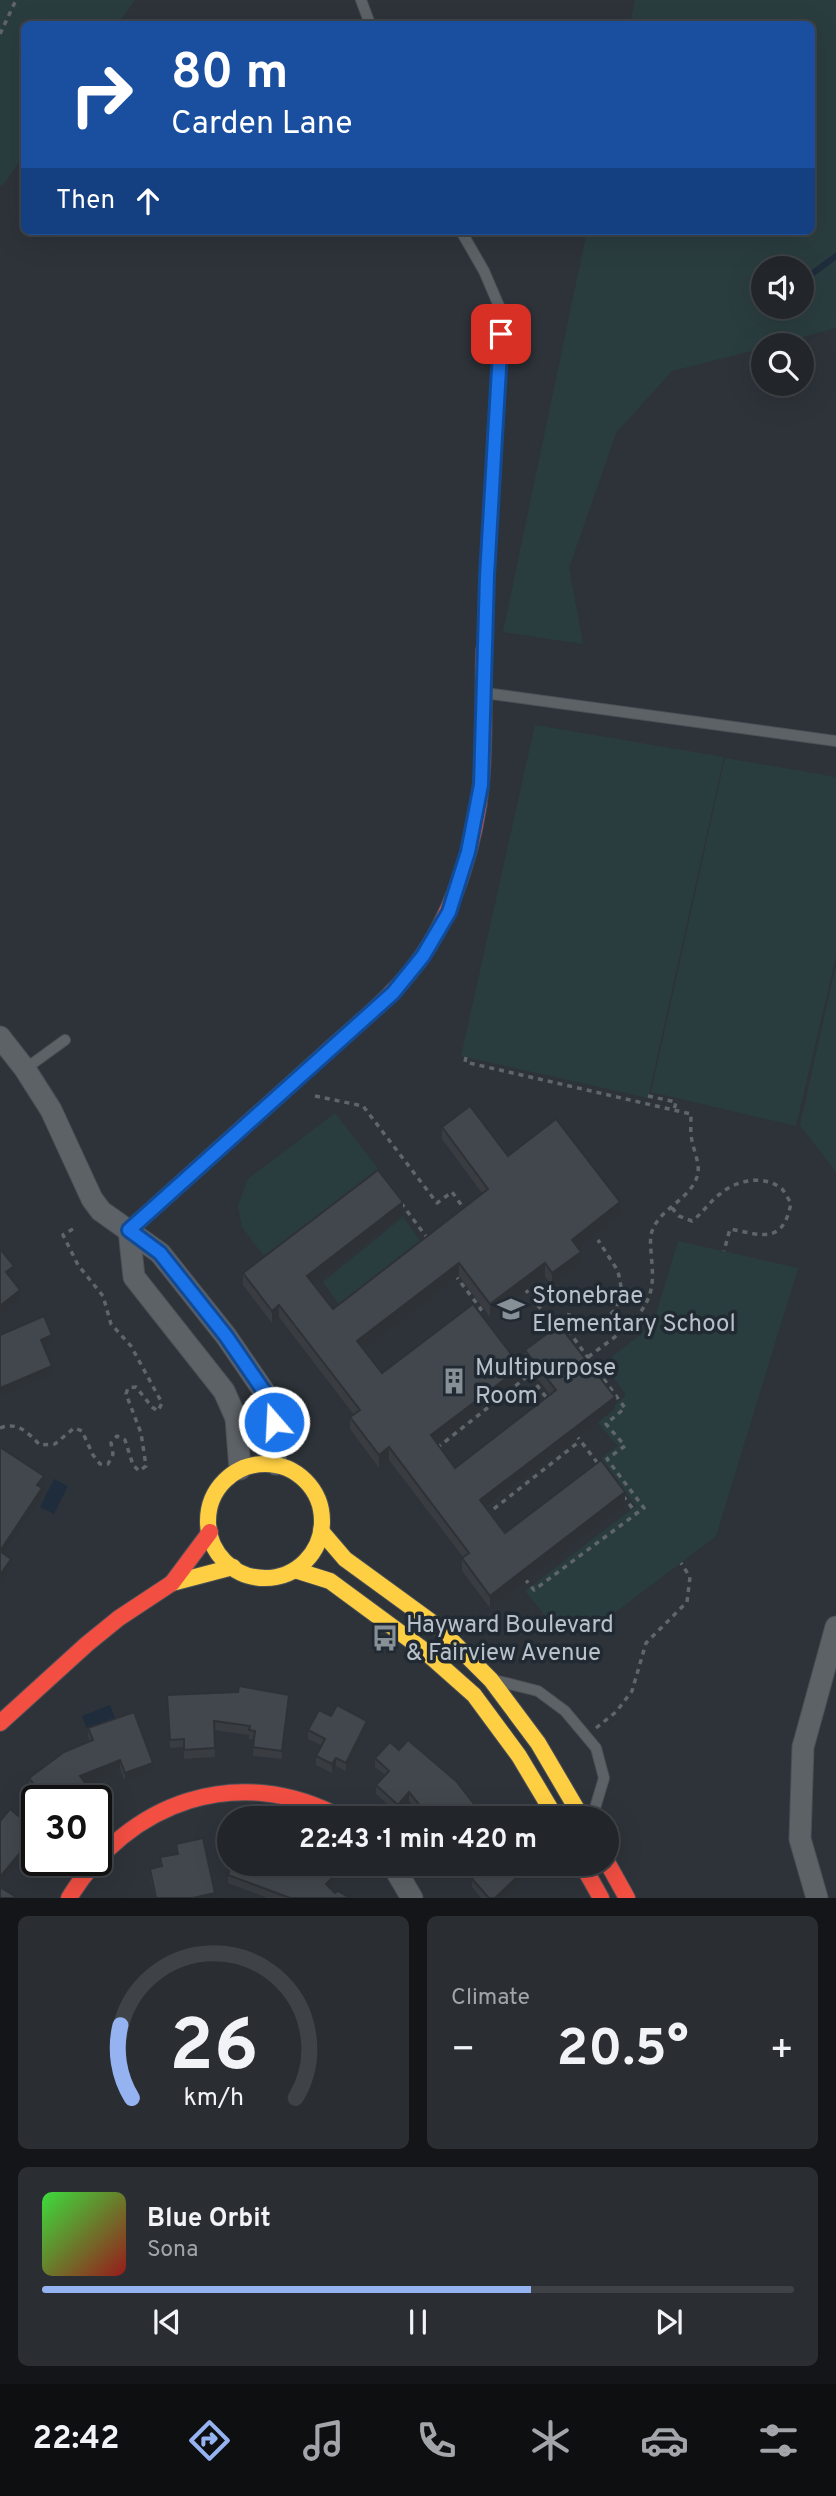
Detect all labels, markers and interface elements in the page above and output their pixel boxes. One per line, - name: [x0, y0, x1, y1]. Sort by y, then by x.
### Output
- text: 80 m: [171, 44, 288, 106]
- icon: right: [56, 49, 147, 140]
- text: Carden Lane: [171, 105, 353, 145]
- icon: ahead: [129, 182, 167, 220]
- text: Then: [56, 185, 115, 218]
- map controls: [751, 256, 814, 396]
- button: sound: [751, 256, 814, 319]
- pin: [471, 304, 531, 364]
- icon: arrive: [482, 315, 520, 353]
- button: search: [751, 333, 814, 396]
- place label: Stonebrae Elementary School: [532, 1282, 736, 1340]
- school or university icon: Stonebrae Elementary School: [496, 1294, 526, 1324]
- place label: Multipurpose Room: [475, 1354, 616, 1412]
- building icon: Multipurpose Room: [439, 1366, 469, 1396]
- position arrow: [237, 1385, 311, 1459]
- place label: Hayward Boulevard & Fairview Avenue: [406, 1611, 614, 1669]
- bus stop icon: Hayward Boulevard & Fairview Avenue: [370, 1623, 400, 1653]
- speed limit sign: 30: [21, 1785, 112, 1876]
- text: 22:43 · 1 min · 420 m: [299, 1824, 537, 1857]
- text: Climate: [451, 1984, 530, 2013]
- text: 26: [169, 2005, 258, 2097]
- text: 20.5°: [556, 2018, 689, 2084]
- text: −: [451, 2027, 476, 2076]
- text: +: [769, 2027, 794, 2076]
- text: km/h: [183, 2083, 244, 2115]
- text: Blue Orbit: [147, 2203, 271, 2236]
- text: Sona: [147, 2236, 198, 2265]
- icon: previous: [148, 2303, 186, 2341]
- icon: pause: [399, 2303, 437, 2341]
- icon: next: [650, 2303, 688, 2341]
- icon: directions: [185, 2416, 234, 2465]
- icon: music: [299, 2416, 348, 2465]
- icon: phone: [412, 2416, 461, 2465]
- icon: climate: [526, 2416, 575, 2465]
- icon: car: [640, 2416, 689, 2465]
- icon: filters: [754, 2416, 803, 2465]
- text: 22:42: [32, 2420, 120, 2460]

